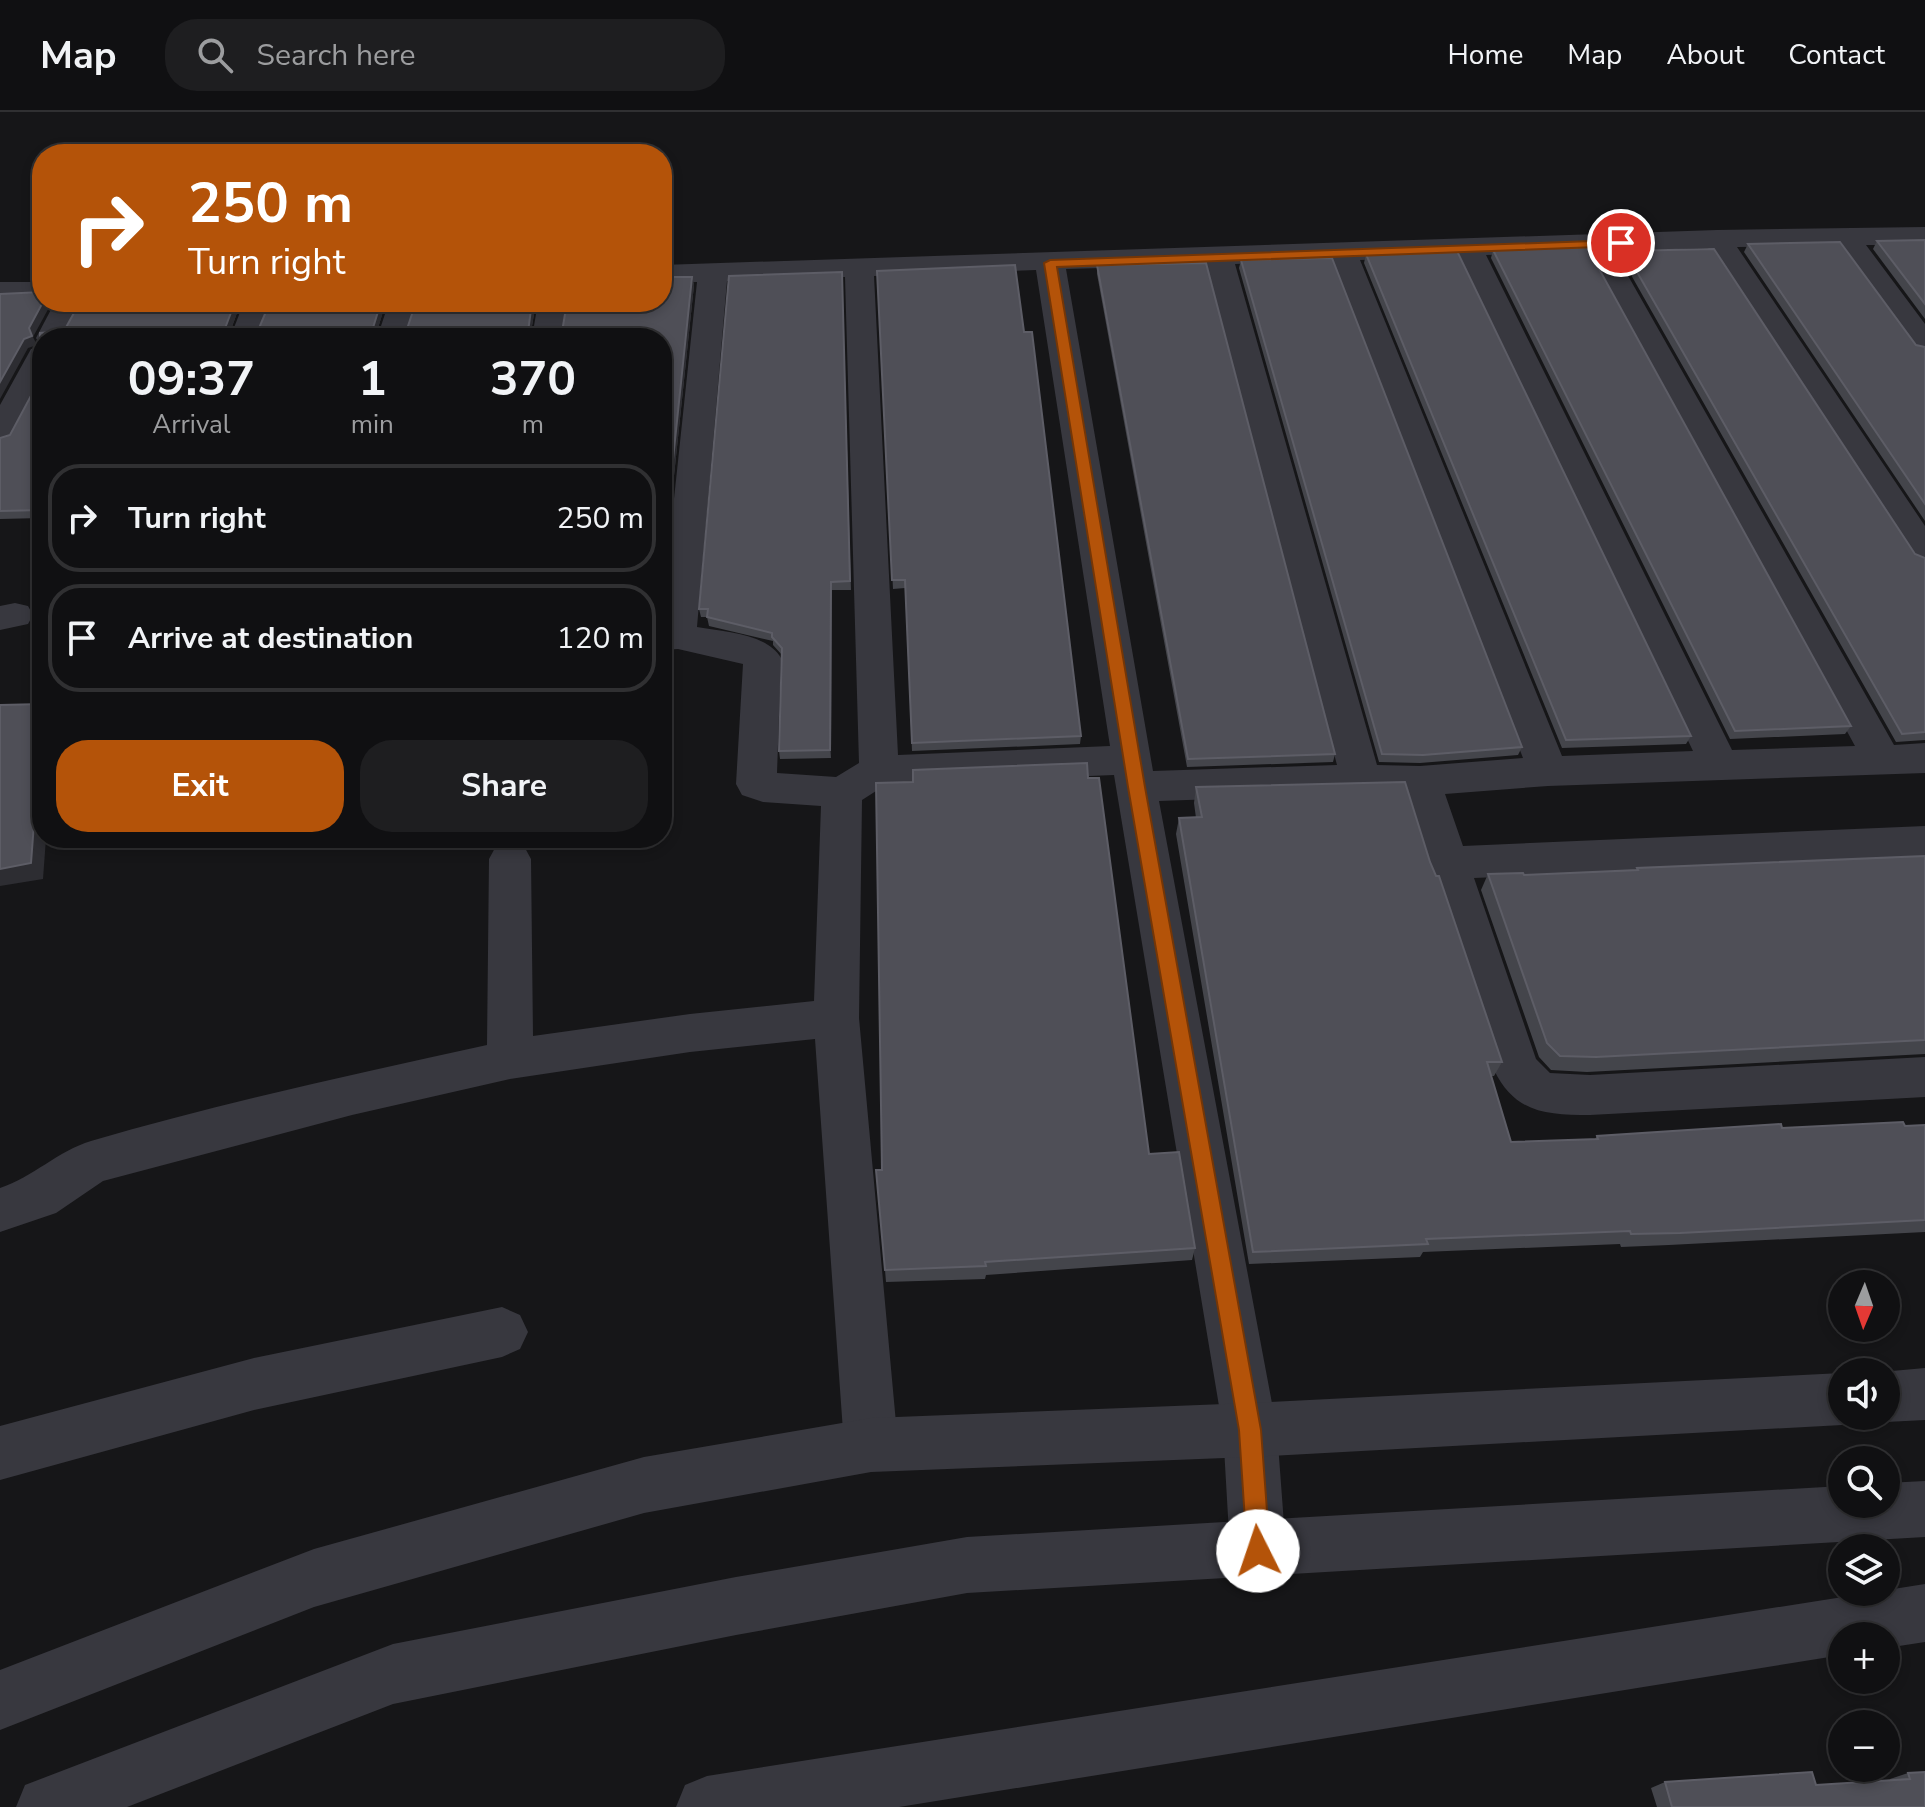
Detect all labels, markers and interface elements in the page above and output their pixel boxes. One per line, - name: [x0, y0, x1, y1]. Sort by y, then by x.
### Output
- search box: [165, 19, 725, 91]
- text: Map: [40, 30, 117, 81]
- icon: search: [193, 33, 237, 77]
- text: Search here: [257, 35, 416, 76]
- text: Home: [1448, 36, 1523, 74]
- text: Map: [1567, 36, 1622, 74]
- text: About: [1666, 36, 1744, 74]
- text: Contact: [1788, 36, 1885, 74]
- text: 250 m: [188, 165, 353, 242]
- icon: right: [56, 176, 160, 280]
- pin: [1587, 209, 1655, 277]
- icon: arrive: [1599, 221, 1643, 265]
- text: Turn right: [188, 238, 345, 287]
- text: 09:37: [128, 346, 255, 412]
- text: 1: [358, 346, 387, 412]
- text: 370: [490, 346, 576, 412]
- text: Arrival: [152, 407, 231, 442]
- text: min: [351, 407, 394, 442]
- text: m: [522, 407, 544, 442]
- icon: right: [60, 496, 104, 540]
- text: Turn right: [128, 498, 266, 539]
- text: 250 m: [557, 498, 644, 539]
- icon: arrive: [60, 616, 104, 660]
- text: Arrive at destination: [128, 618, 413, 659]
- text: 120 m: [557, 618, 644, 659]
- button: Exit: [56, 740, 344, 832]
- button: Share: [360, 740, 648, 832]
- north arrow: [1828, 1270, 1900, 1342]
- map controls: [1828, 1270, 1900, 1782]
- button: sound: [1828, 1358, 1900, 1430]
- button: search: [1828, 1446, 1900, 1518]
- position arrow: [1216, 1509, 1300, 1593]
- button: layers: [1828, 1534, 1900, 1606]
- button: +: [1828, 1622, 1900, 1694]
- button: −: [1828, 1710, 1900, 1782]

